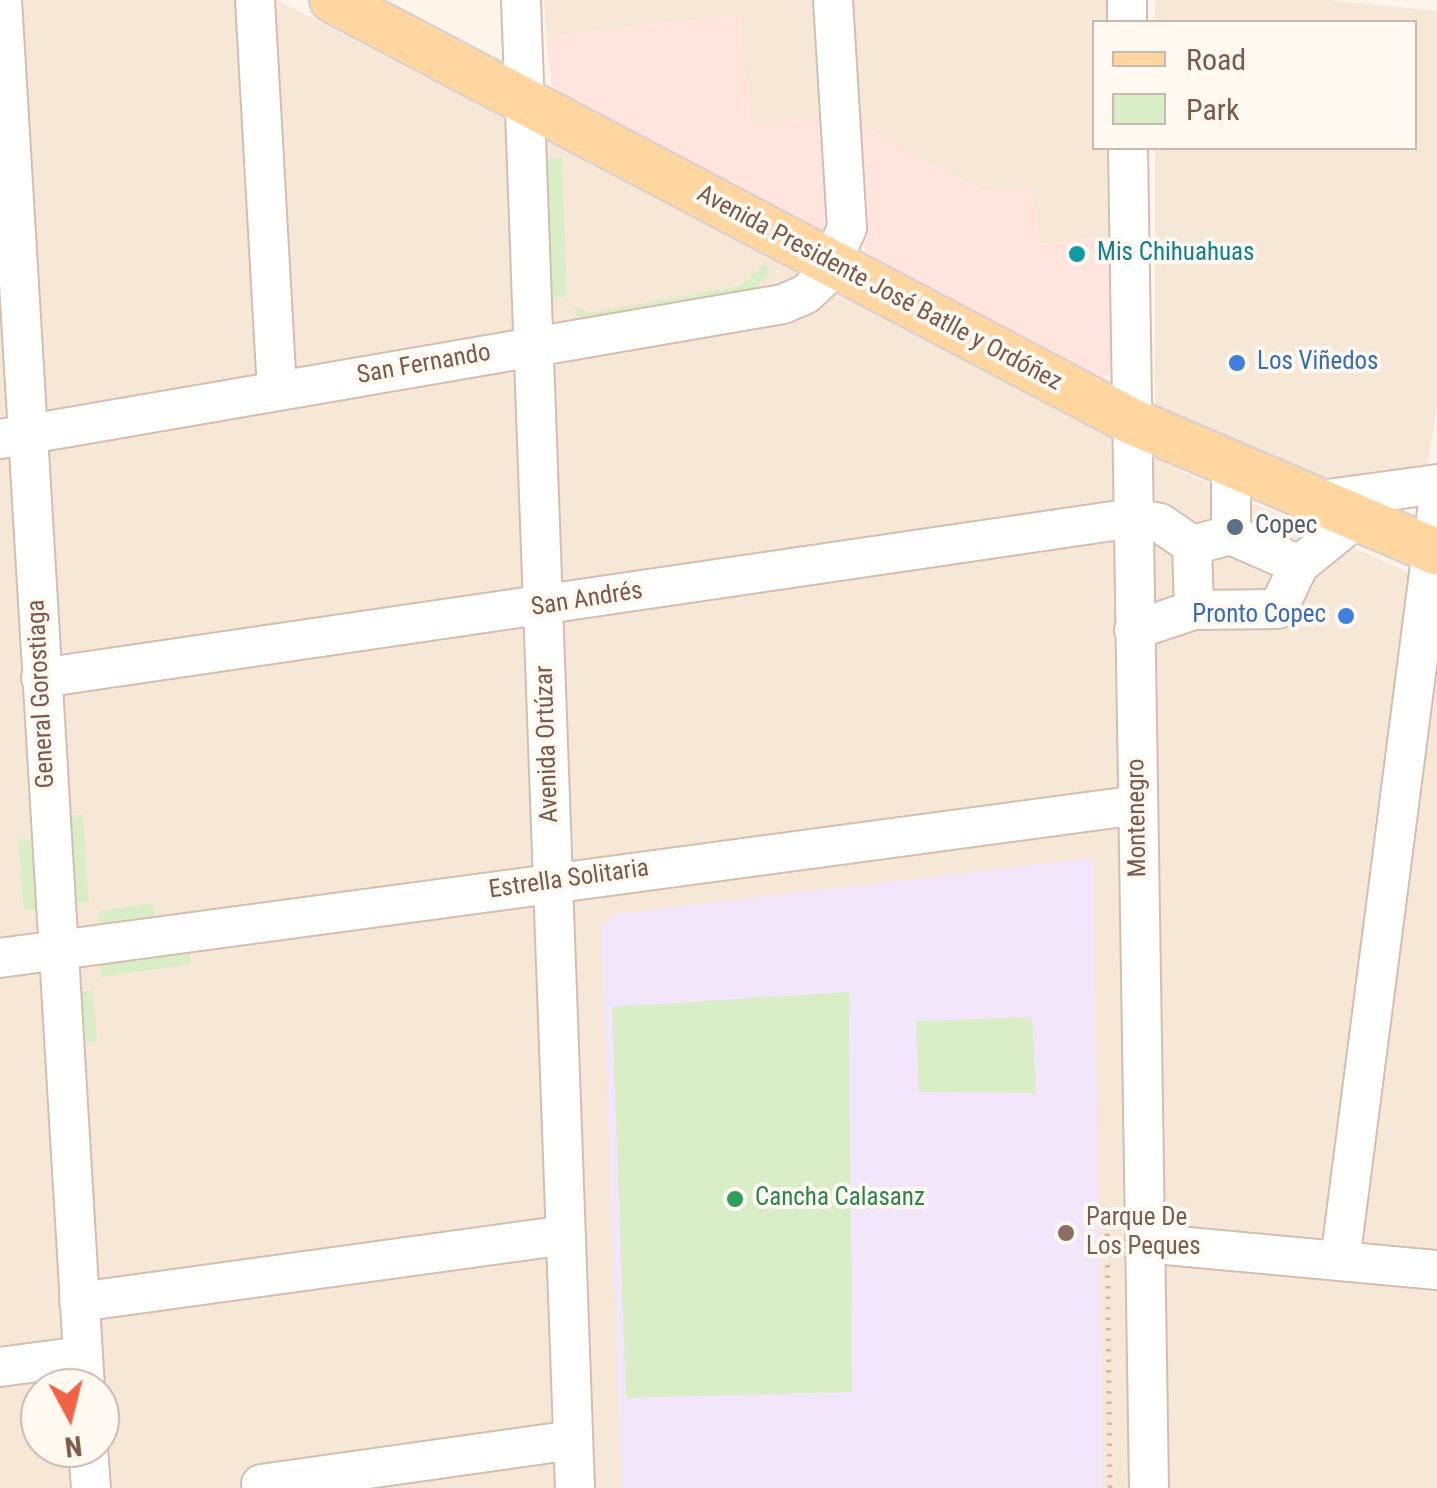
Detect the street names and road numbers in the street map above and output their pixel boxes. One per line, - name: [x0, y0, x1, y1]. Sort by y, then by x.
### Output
- street label: Avenida Presidente José Batlle y Ordóñez: [691, 180, 1067, 398]
- street label: San Fernando: [355, 339, 493, 391]
- street label: San Andrés: [529, 576, 645, 624]
- street label: General Gorostiaga: [22, 599, 62, 789]
- street label: Avenida Ortúzar: [530, 665, 566, 823]
- street label: Montenegro: [1122, 758, 1154, 878]
- street label: Estrella Solitaria: [487, 854, 651, 906]

